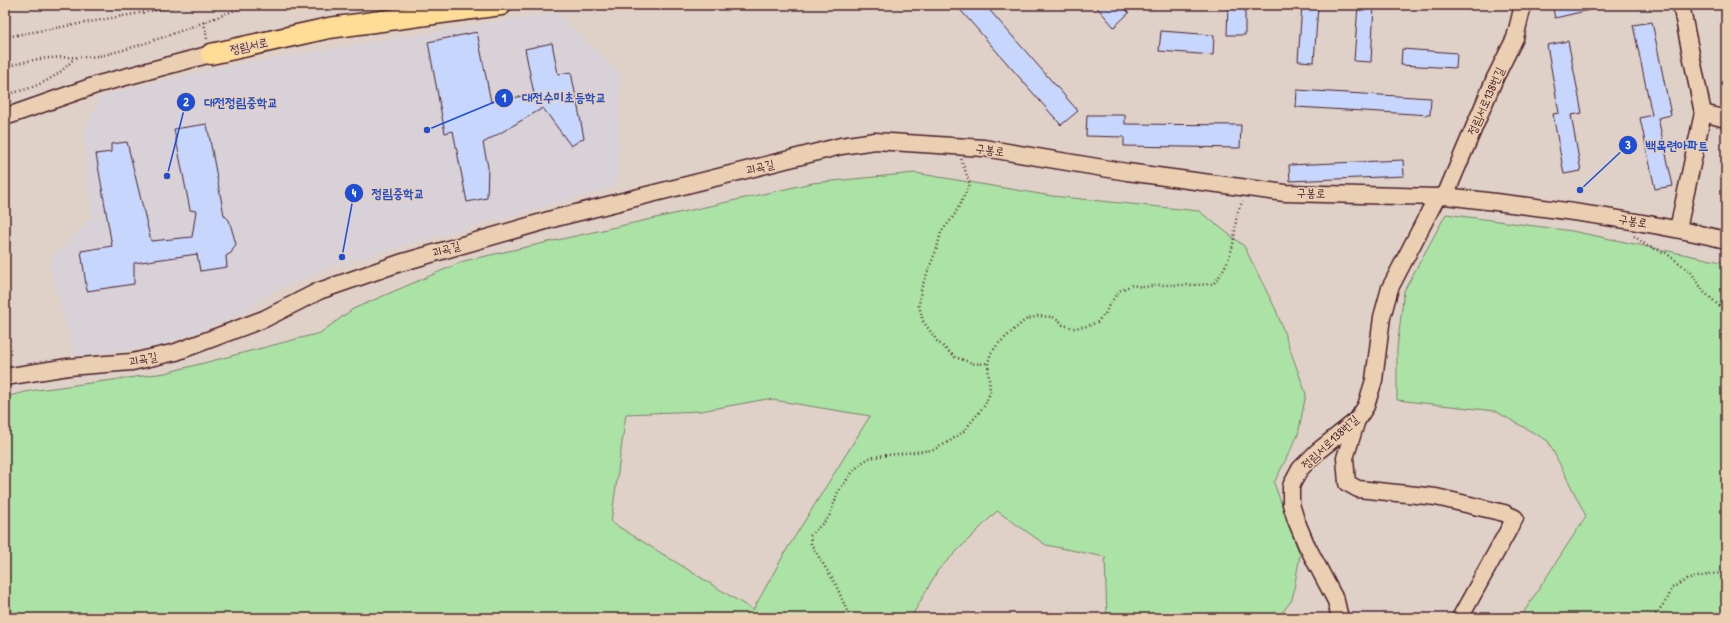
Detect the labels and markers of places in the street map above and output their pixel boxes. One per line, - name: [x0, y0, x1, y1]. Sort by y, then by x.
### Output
- callout: 대전수미초등학교: [494, 85, 614, 110]
- callout: 대전정림중학교: [176, 90, 285, 115]
- callout: 백목련아파트: [1618, 133, 1717, 158]
- callout: 정림중학교: [344, 181, 432, 206]

